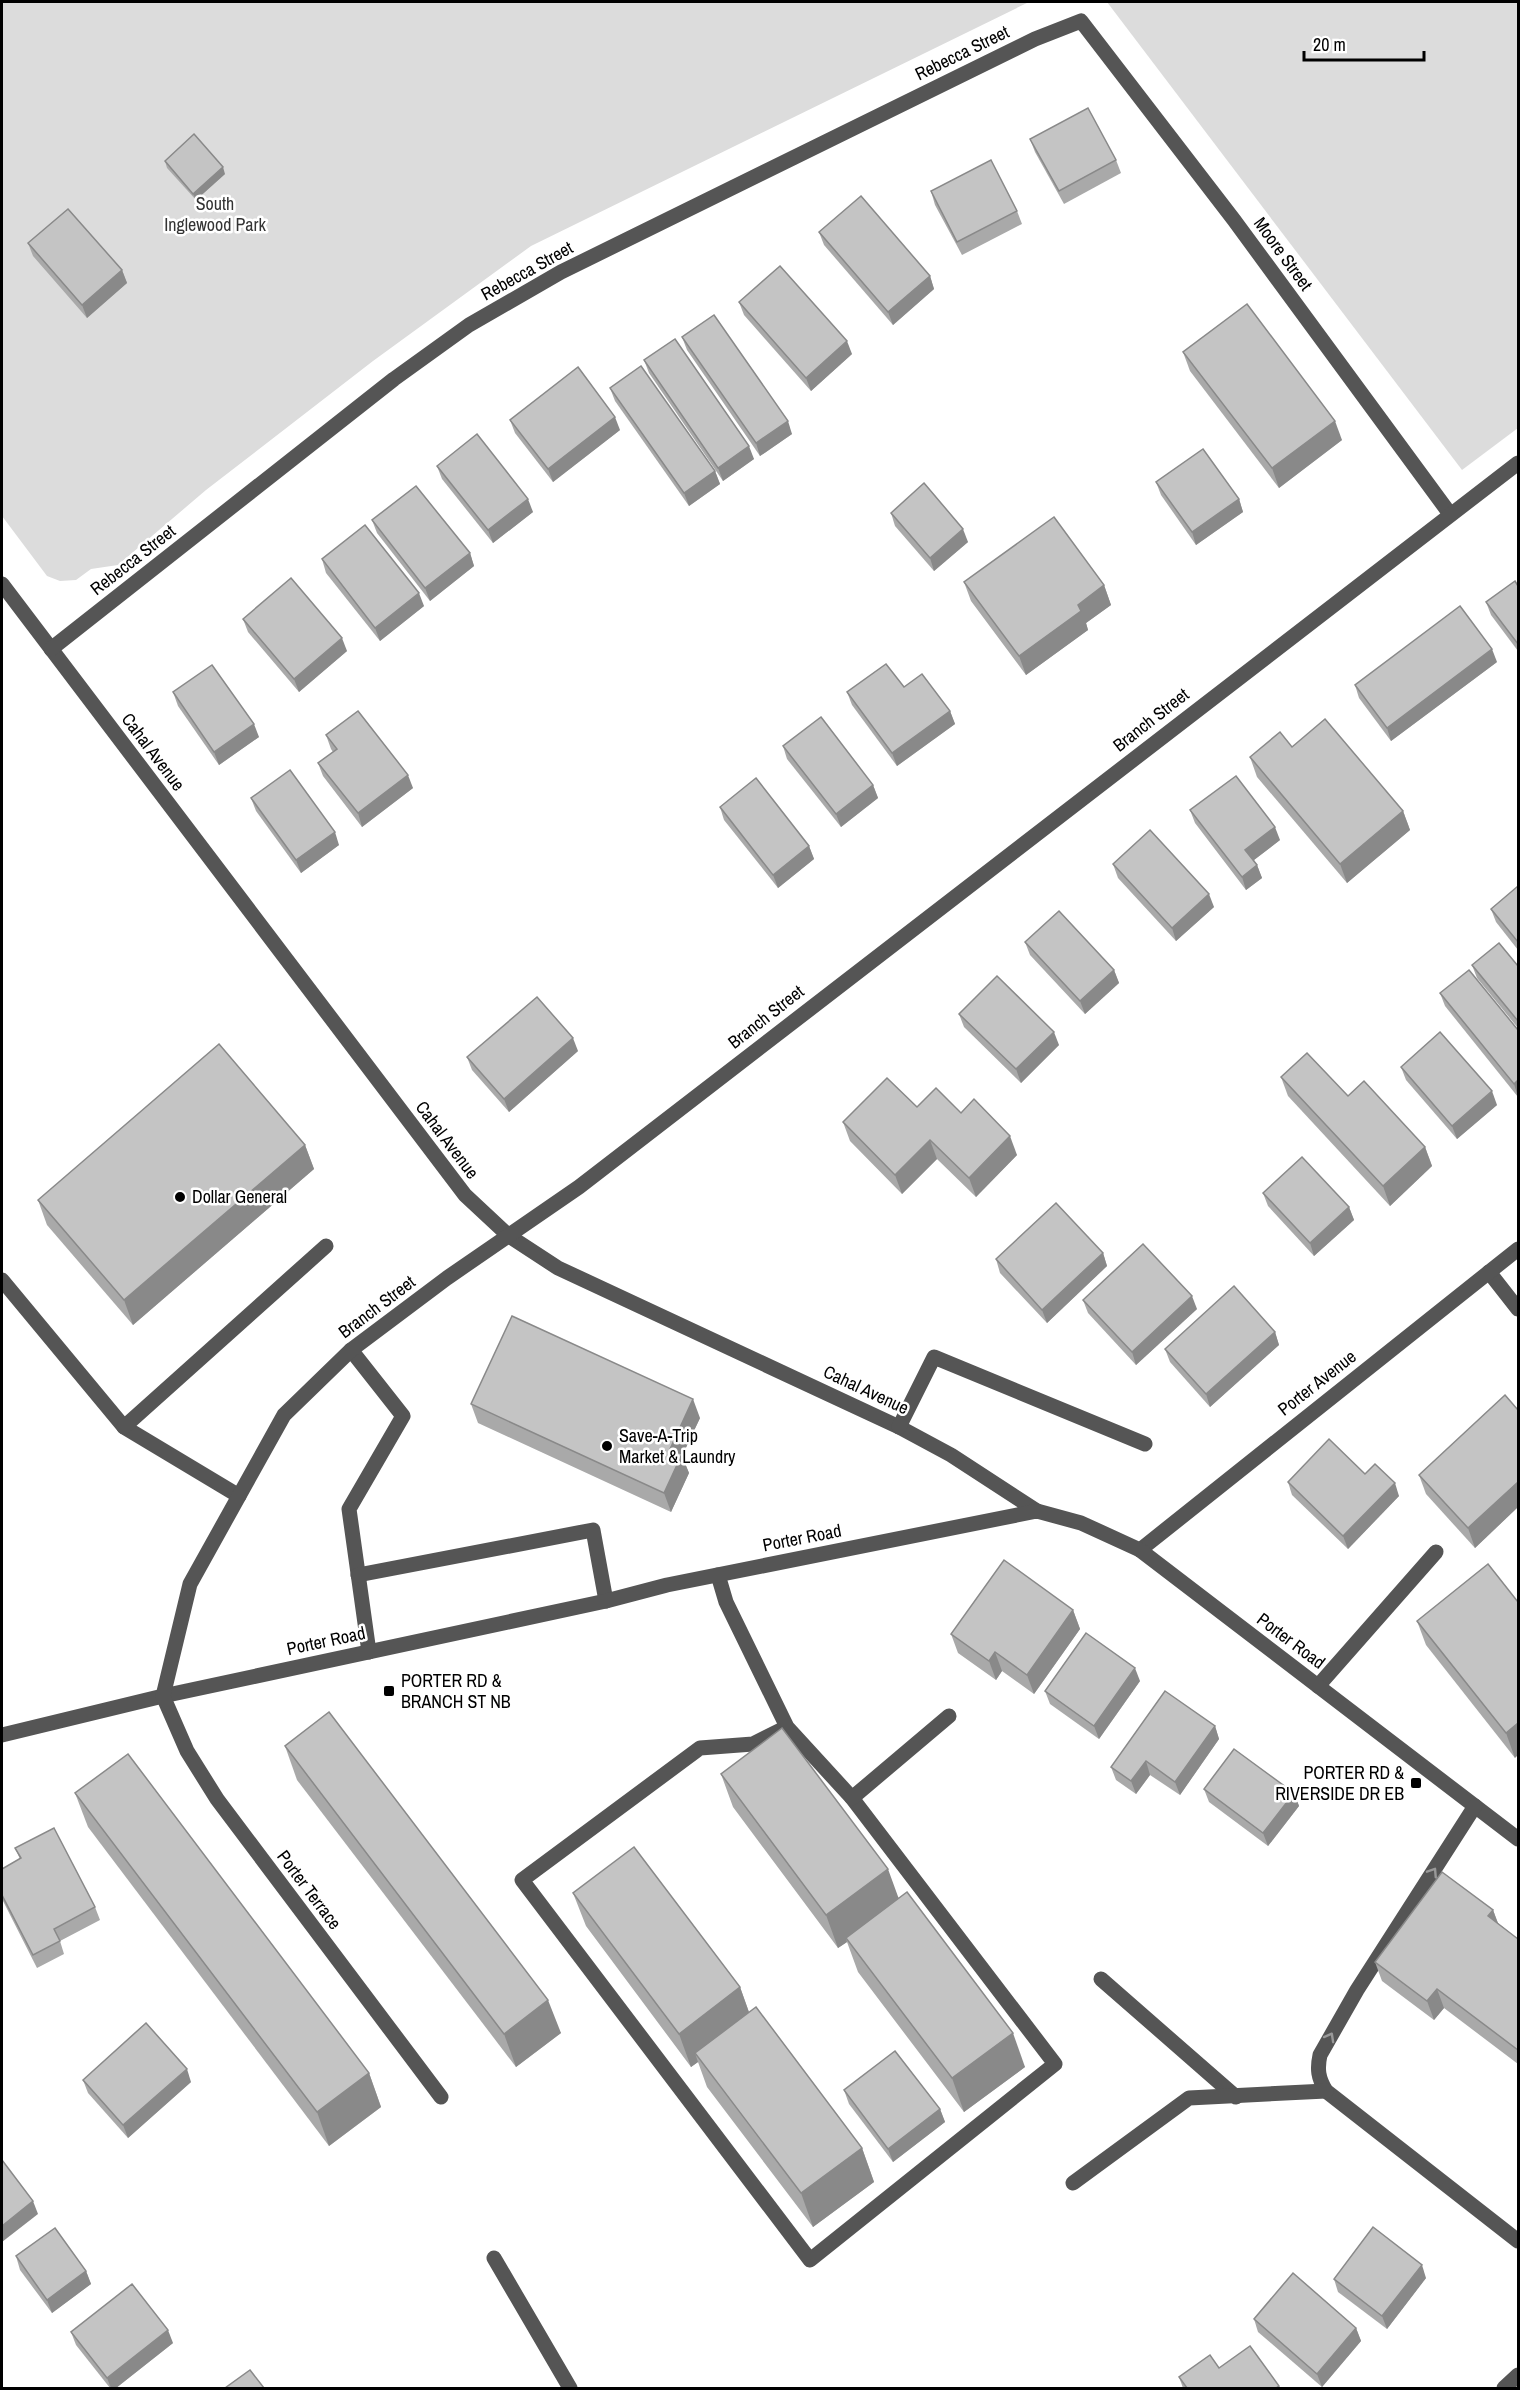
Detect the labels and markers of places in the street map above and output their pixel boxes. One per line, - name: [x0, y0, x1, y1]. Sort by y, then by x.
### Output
- place label: Dollar General: [192, 1184, 287, 1209]
- marker: Dollar General: [173, 1190, 187, 1204]
- place label: Save-A-Trip Market & Laundry: [619, 1423, 736, 1469]
- marker: Save-A-Trip Market & Laundry: [600, 1439, 614, 1453]
- place label: PORTER RD & BRANCH ST NB: [401, 1668, 511, 1714]
- marker: PORTER RD & BRANCH ST NB: [382, 1684, 396, 1698]
- place label: PORTER RD & RIVERSIDE DR EB: [1275, 1760, 1404, 1806]
- marker: PORTER RD & RIVERSIDE DR EB: [1409, 1776, 1423, 1790]

